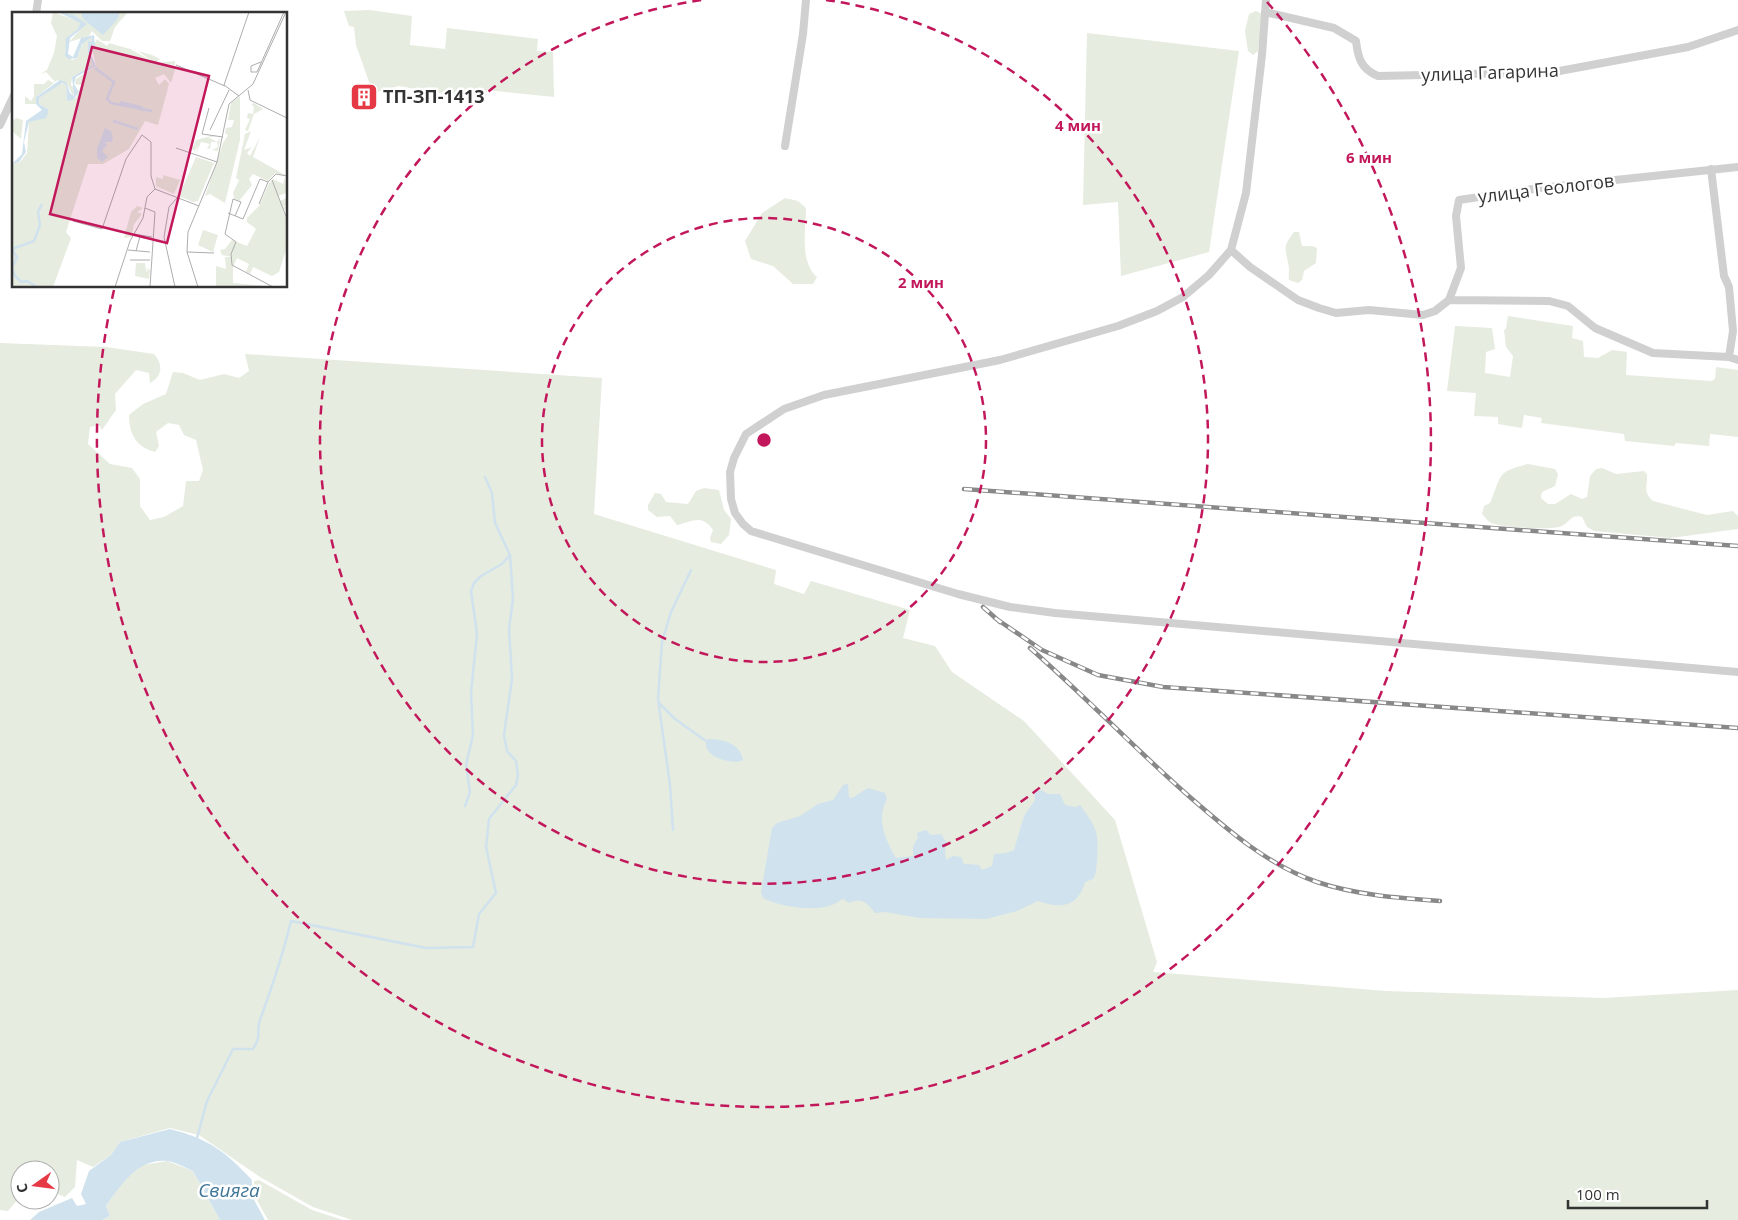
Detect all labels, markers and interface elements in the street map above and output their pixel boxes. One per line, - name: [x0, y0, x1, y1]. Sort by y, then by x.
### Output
- inset map: [12, 12, 288, 288]
- street label: улица Гагарина: [1421, 58, 1559, 86]
- building icon: ТП-ЗП-1413: [349, 82, 379, 112]
- place label: ТП-ЗП-1413: [383, 84, 485, 108]
- text: 4 мин: [1055, 115, 1101, 135]
- text: 6 мин: [1346, 147, 1392, 167]
- street label: улица Геологов: [1476, 168, 1615, 208]
- text: 2 мин: [898, 272, 944, 292]
- centre of rings: [755, 431, 773, 449]
- north arrow: [10, 1160, 60, 1210]
- water label: Свияга: [198, 1177, 260, 1203]
- scale bar: [1568, 1178, 1707, 1210]
- text: С: [12, 1182, 32, 1195]
- text: 100 m: [1576, 1184, 1620, 1204]

